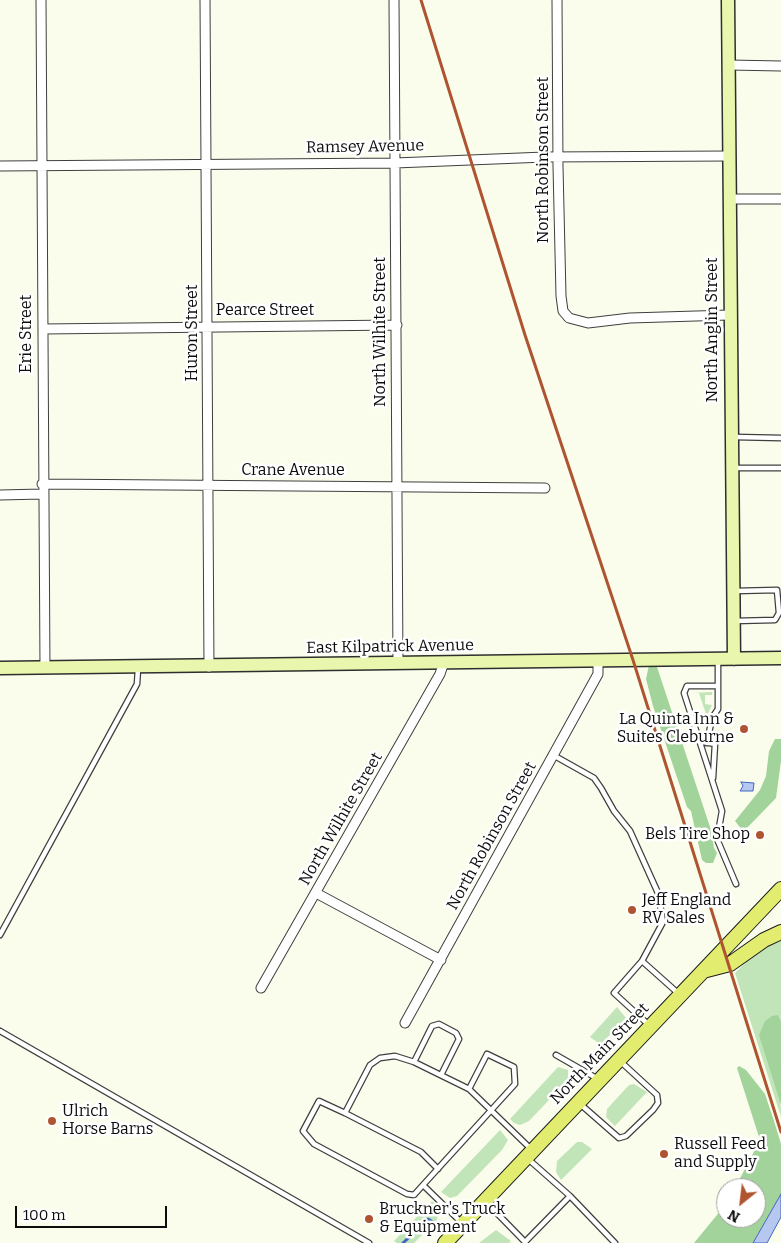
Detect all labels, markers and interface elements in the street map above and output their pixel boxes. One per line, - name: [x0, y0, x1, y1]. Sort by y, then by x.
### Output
- street label: North Robinson Street: [534, 77, 554, 243]
- street label: Ramsey Avenue: [306, 136, 424, 158]
- street label: North Wilhite Street: [371, 257, 391, 407]
- street label: North Anglin Street: [703, 257, 723, 403]
- street label: Huron Street: [183, 284, 203, 382]
- street label: Erie Street: [17, 295, 37, 373]
- street label: Pearce Street: [216, 301, 314, 321]
- street label: Crane Avenue: [241, 461, 345, 481]
- street label: East Kilpatrick Avenue: [306, 636, 474, 658]
- place label: La Quinta Inn & Suites Cleburne: [617, 710, 734, 748]
- marker: La Quinta Inn & Suites Cleburne: [738, 723, 750, 735]
- street label: North Wilhite Street: [295, 749, 387, 889]
- street label: North Robinson Street: [443, 759, 541, 913]
- place label: Bels Tire Shop: [645, 825, 750, 845]
- marker: Bels Tire Shop: [754, 829, 766, 841]
- place label: Jeff England RV Sales: [642, 891, 731, 929]
- marker: Jeff England RV Sales: [626, 904, 638, 916]
- street label: North Main Street: [547, 999, 653, 1109]
- place label: Ulrich Horse Barns: [62, 1102, 153, 1140]
- marker: Ulrich Horse Barns: [46, 1115, 58, 1127]
- place label: Russell Feed and Supply: [674, 1135, 766, 1173]
- marker: Russell Feed and Supply: [658, 1148, 670, 1160]
- north arrow: [716, 1178, 766, 1228]
- scale bar: [18, 1196, 170, 1228]
- place label: Bruckner's Truck & Equipment: [379, 1200, 505, 1238]
- text: 100 m: [23, 1206, 66, 1224]
- text: N: [725, 1206, 743, 1226]
- marker: Bruckner's Truck & Equipment: [363, 1213, 375, 1225]

